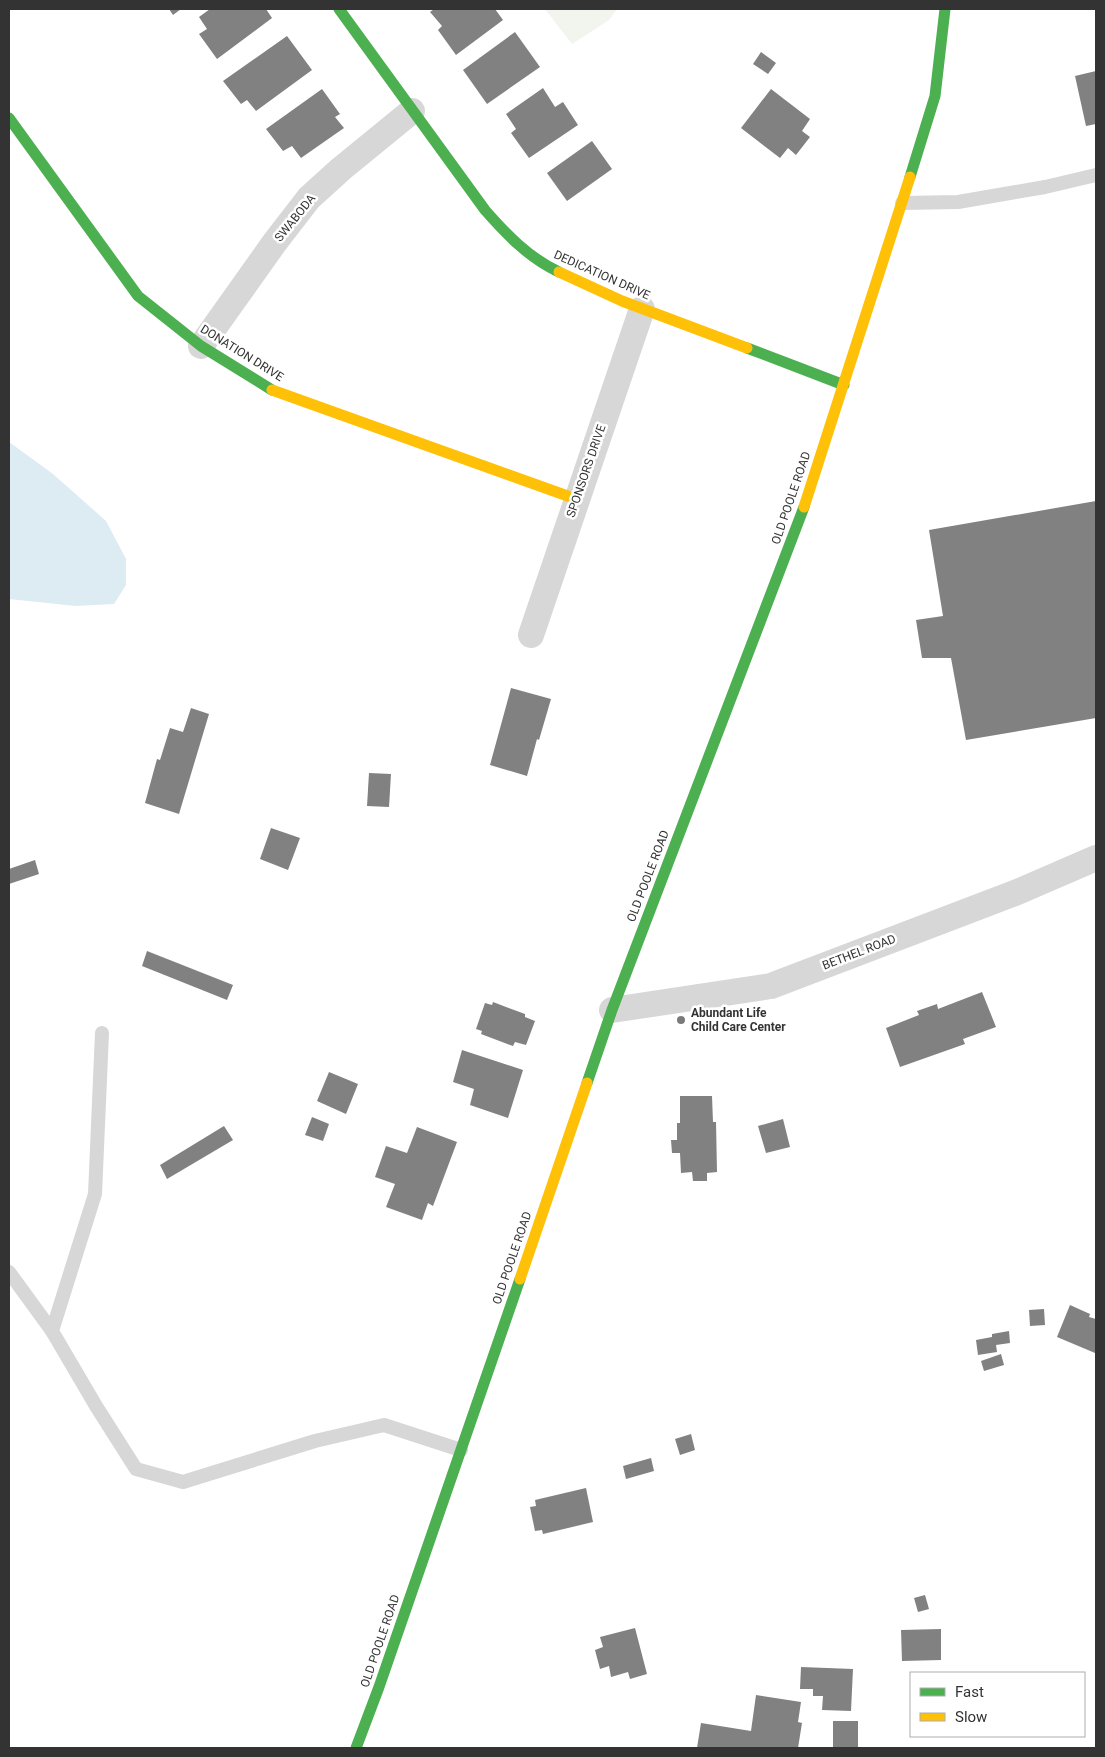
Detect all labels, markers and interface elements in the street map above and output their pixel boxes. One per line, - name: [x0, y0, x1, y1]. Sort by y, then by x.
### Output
- street label: SWABODA: [272, 191, 318, 244]
- street label: DEDICATION DRIVE: [552, 247, 652, 303]
- street label: DONATION DRIVE: [198, 322, 286, 384]
- street label: SPONSORS DRIVE: [564, 423, 609, 519]
- street label: OLD POOLE ROAD: [769, 450, 813, 546]
- street label: OLD POOLE ROAD: [624, 828, 672, 924]
- street label: BETHEL ROAD: [820, 932, 898, 972]
- place label: Abundant Life Child Care Center: [691, 1006, 786, 1034]
- marker: Abundant Life Child Care Center: [675, 1014, 687, 1026]
- street label: OLD POOLE ROAD: [490, 1210, 534, 1306]
- street label: OLD POOLE ROAD: [358, 1593, 402, 1689]
- legend: [910, 1672, 1085, 1737]
- text: Fast: [955, 1683, 984, 1701]
- text: Slow: [955, 1708, 987, 1726]

